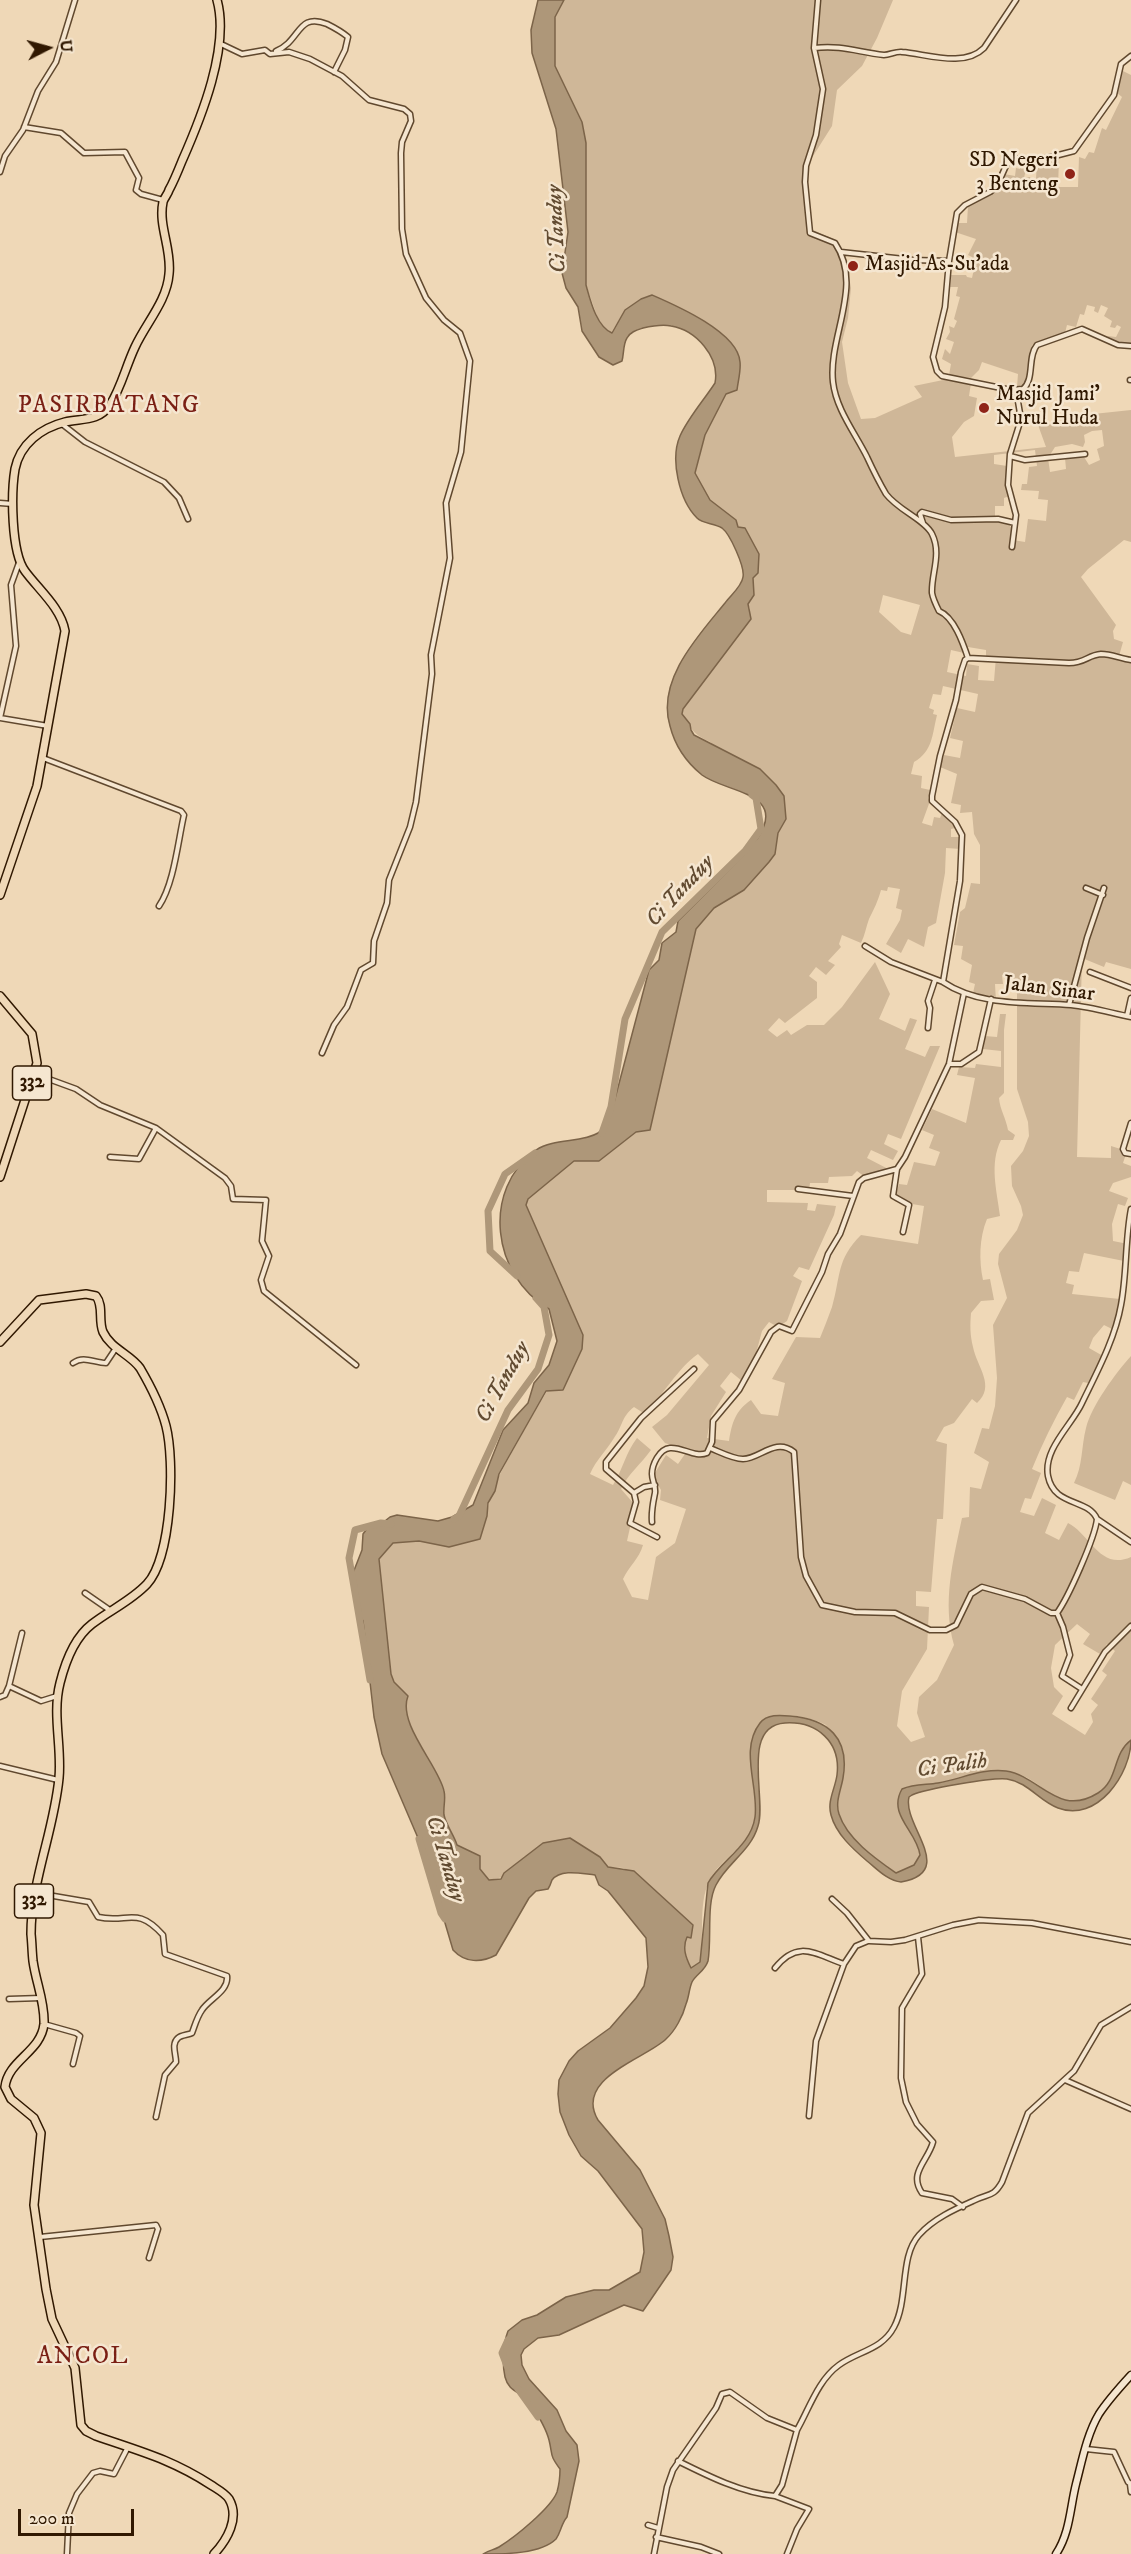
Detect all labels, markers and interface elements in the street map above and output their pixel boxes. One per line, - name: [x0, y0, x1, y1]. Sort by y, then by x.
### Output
- north arrow: [18, 18, 78, 78]
- text: U: [55, 39, 76, 53]
- place label: SD Negeri 3 Benteng: [969, 149, 1058, 199]
- marker: SD Negeri 3 Benteng: [1063, 167, 1077, 181]
- water label: Ci Tanduy: [543, 184, 573, 274]
- place label: Masjid As-Su'ada: [865, 253, 1009, 279]
- marker: Masjid As-Su'ada: [846, 259, 860, 273]
- place label: Masjid Jami' Nurul Huda: [996, 383, 1100, 433]
- district label: PASIRBATANG: [18, 393, 200, 421]
- marker: Masjid Jami' Nurul Huda: [977, 401, 991, 415]
- water label: Ci Tanduy: [641, 851, 721, 933]
- street label: Jalan Sinar: [1002, 972, 1096, 1008]
- road number: 332: [12, 1066, 51, 1100]
- water label: Ci Tanduy: [471, 1338, 537, 1428]
- water label: Ci Palih: [915, 1749, 989, 1785]
- water label: Ci Tanduy: [418, 1813, 470, 1905]
- road number: 332: [15, 1884, 54, 1918]
- district label: ANCOL: [37, 2344, 129, 2372]
- scale bar: [21, 2497, 136, 2535]
- text: 200 m: [29, 2508, 75, 2530]

